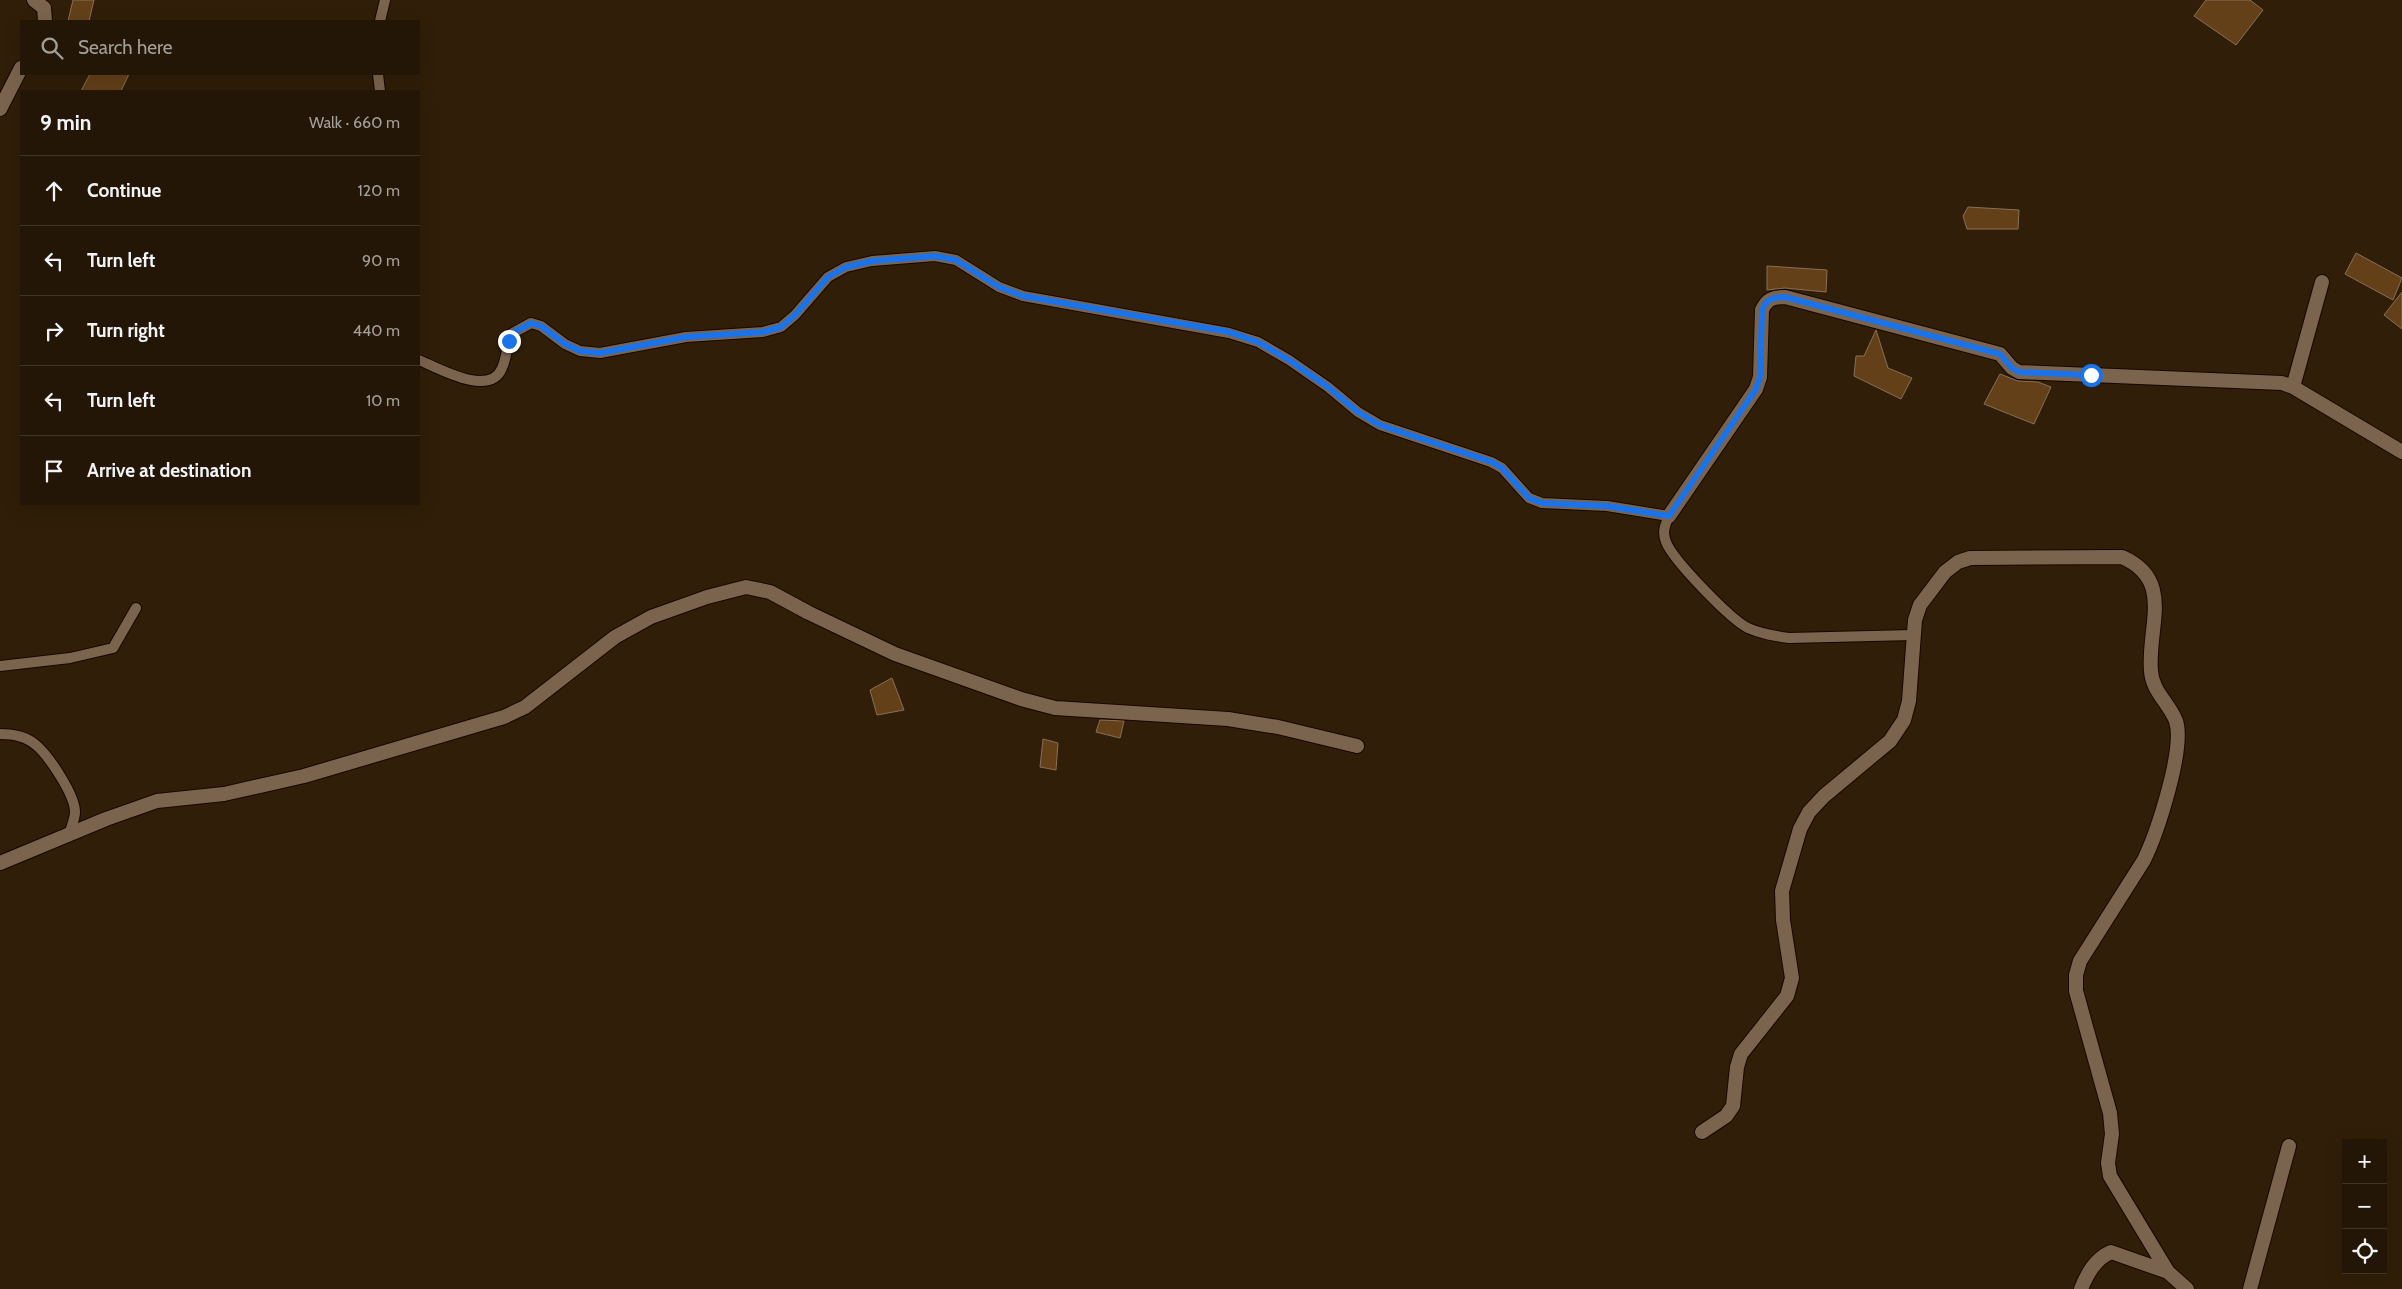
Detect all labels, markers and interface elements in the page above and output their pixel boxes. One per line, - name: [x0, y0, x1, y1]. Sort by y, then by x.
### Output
- search box: [20, 20, 420, 75]
- icon: search: [38, 34, 66, 62]
- text: Search here: [78, 36, 172, 59]
- text: 9 min: [40, 110, 91, 135]
- text: Walk · 660 m: [309, 113, 400, 132]
- icon: ahead: [40, 177, 68, 205]
- text: Continue: [87, 179, 161, 202]
- text: 120 m: [358, 181, 400, 200]
- icon: left: [40, 247, 68, 275]
- text: Turn left: [87, 249, 155, 272]
- text: 90 m: [362, 251, 400, 270]
- icon: right: [40, 317, 68, 345]
- text: Turn right: [87, 319, 165, 342]
- text: 440 m: [353, 321, 400, 340]
- route end: [498, 330, 521, 353]
- route start: [2080, 364, 2103, 387]
- icon: left: [40, 387, 68, 415]
- text: Turn left: [87, 389, 155, 412]
- text: 10 m: [366, 391, 400, 410]
- icon: arrive: [40, 457, 68, 485]
- text: Arrive at destination: [87, 459, 251, 482]
- map controls: [2342, 1139, 2387, 1274]
- button: +: [2342, 1139, 2387, 1184]
- button: −: [2342, 1184, 2387, 1229]
- button: locate: [2342, 1229, 2387, 1274]

